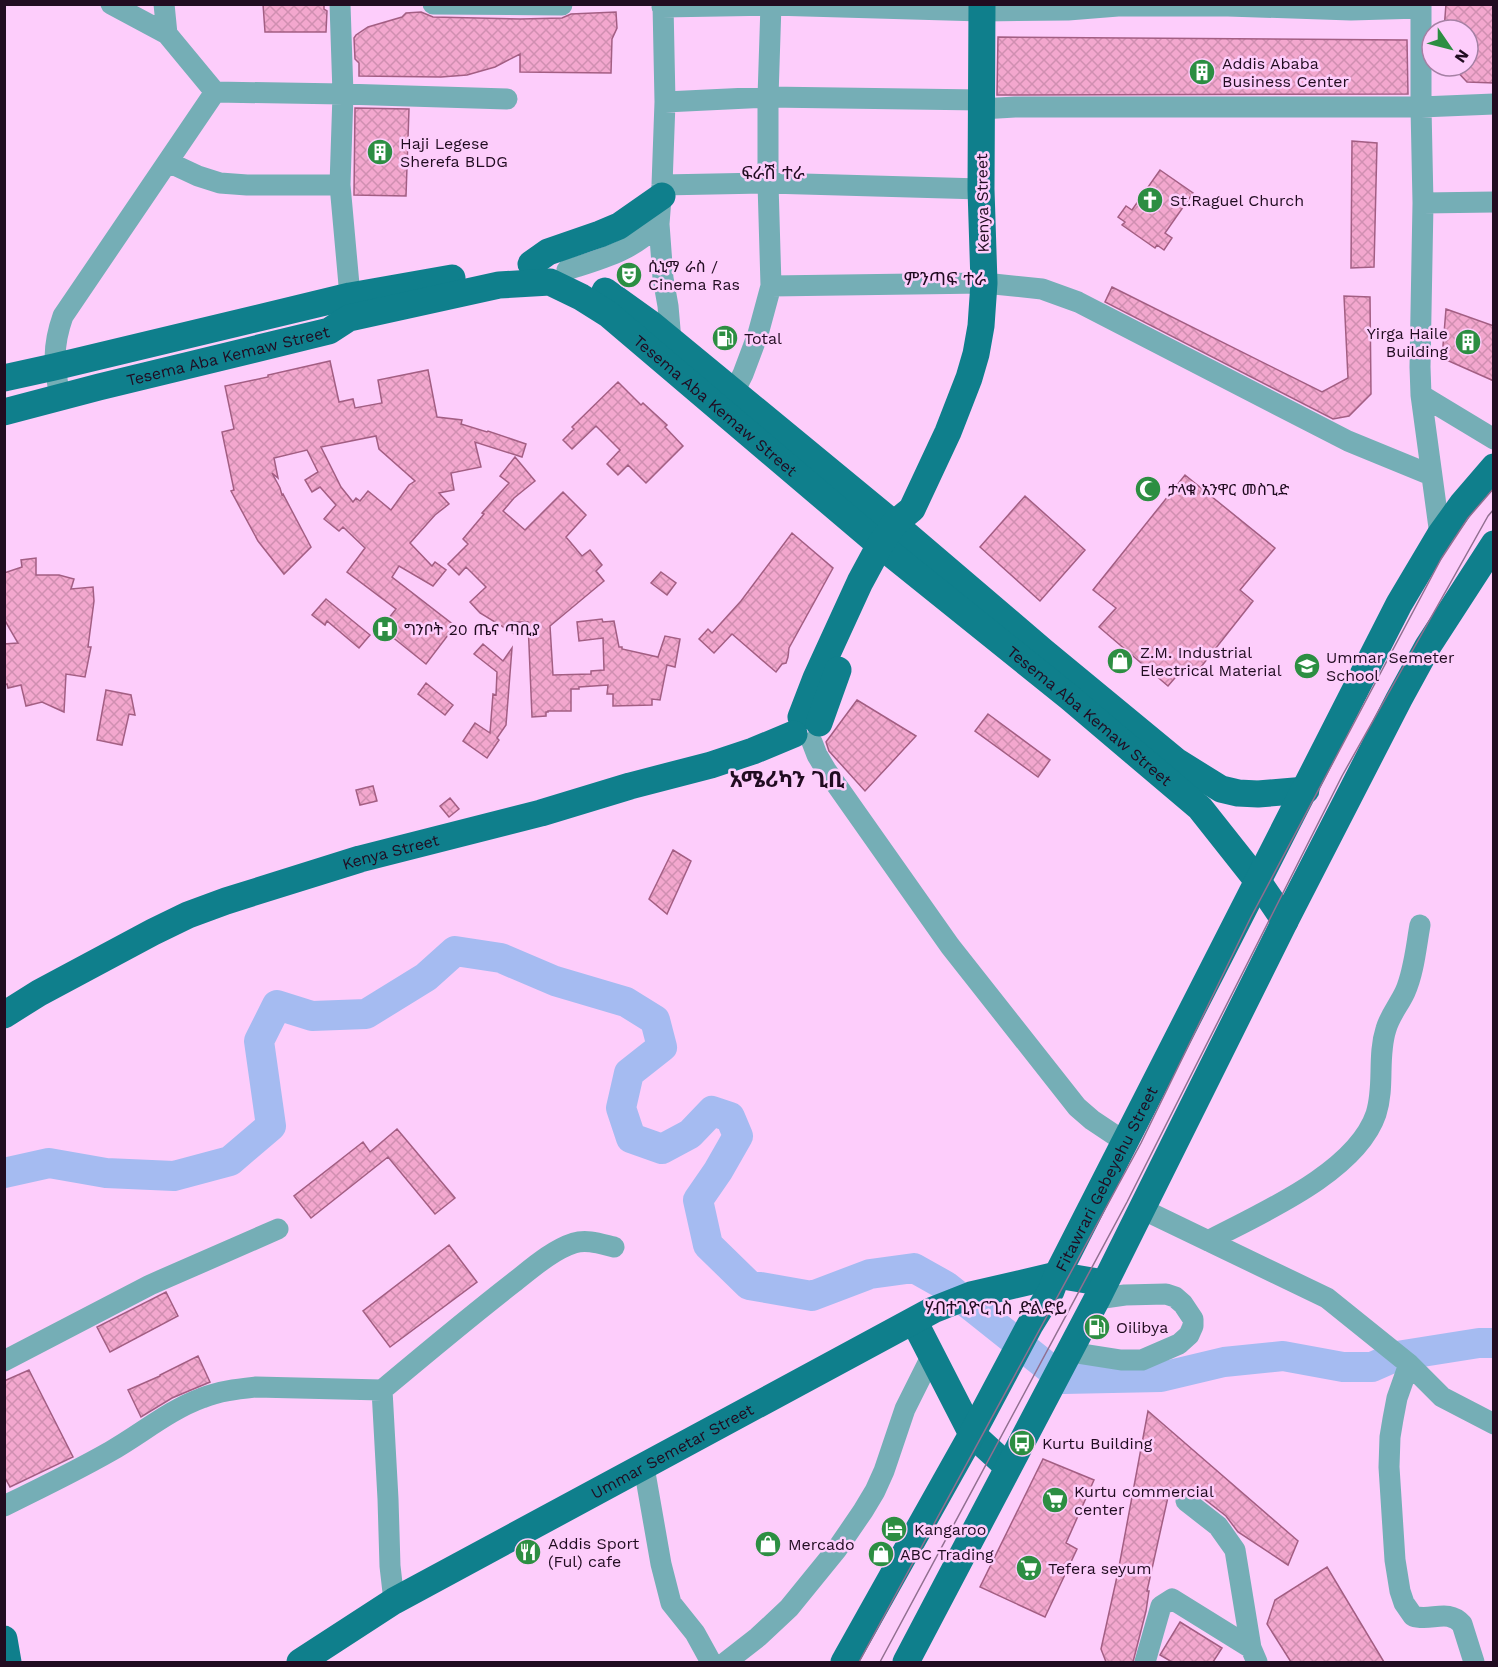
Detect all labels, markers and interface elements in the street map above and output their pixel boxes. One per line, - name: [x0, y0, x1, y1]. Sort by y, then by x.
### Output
- north arrow: [1420, 18, 1480, 78]
- text: N: [1451, 46, 1473, 67]
- place label: Addis Ababa Business Center: [1222, 54, 1349, 91]
- building icon: Addis Ababa Business Center: [1187, 57, 1217, 87]
- place label: Haji Legese Sherefa BLDG: [400, 134, 508, 171]
- building icon: Haji Legese Sherefa BLDG: [365, 137, 395, 167]
- street label: Kenya Street: [972, 153, 993, 253]
- district label: ፍራሽ ተራ: [741, 162, 805, 183]
- church icon: St.Raguel Church: [1135, 185, 1165, 215]
- place label: St.Raguel Church: [1170, 191, 1304, 210]
- place label: ሲኒማ ራስ / Cinema Ras: [648, 257, 740, 294]
- theatre icon: ሲኒማ ራስ / Cinema Ras: [614, 260, 644, 290]
- district label: ምንጣፍ ተራ: [904, 268, 986, 289]
- street label: Tesema Aba Kemaw Street: [125, 322, 332, 390]
- fuel station icon: Total: [710, 323, 740, 353]
- place label: Yirga Haile Building: [1367, 324, 1448, 361]
- building icon: Yirga Haile Building: [1453, 327, 1483, 357]
- place label: Total: [744, 329, 782, 348]
- street label: Tesema Aba Kemaw Street: [630, 331, 801, 481]
- mosque icon: ታላቁ አንዋር መስጊድ: [1133, 474, 1163, 504]
- place label: ታላቁ አንዋር መስጊድ: [1168, 480, 1290, 499]
- hospital icon: ግንቦት 20 ጤና ጣቢያ: [370, 614, 400, 644]
- place label: ግንቦት 20 ጤና ጣቢያ: [404, 620, 540, 639]
- street label: Tesema Aba Kemaw Street: [1003, 642, 1176, 790]
- place label: Z.M. Industrial Electrical Material: [1140, 643, 1282, 680]
- shop icon: Z.M. Industrial Electrical Material: [1105, 646, 1135, 676]
- place label: Ummar Semeter School: [1326, 648, 1455, 685]
- school or university icon: Ummar Semeter School: [1292, 651, 1322, 681]
- district label: አሜሪካን ጊቢ: [730, 767, 845, 792]
- street label: Kenya Street: [340, 830, 441, 874]
- street label: Fitawrari Gebeyehu Street: [1051, 1083, 1162, 1275]
- district label: ሃብተጊዮርጊስ ድልድይ: [925, 1297, 1067, 1318]
- fuel station icon: Oilibya: [1082, 1312, 1112, 1342]
- place label: Oilibya: [1116, 1318, 1168, 1337]
- street label: Ummar Semetar Street: [588, 1400, 757, 1503]
- bus stop icon: Kurtu Building: [1007, 1428, 1037, 1458]
- place label: Kurtu Building: [1042, 1434, 1153, 1453]
- place label: Kurtu commercial center: [1074, 1482, 1214, 1519]
- supermarket icon: Kurtu commercial center: [1040, 1485, 1070, 1515]
- hotel icon: Kangaroo: [879, 1514, 909, 1544]
- place label: Kangaroo: [914, 1520, 986, 1539]
- shop icon: Mercado: [753, 1529, 783, 1559]
- place label: Addis Sport (Ful) cafe: [548, 1534, 639, 1571]
- place label: Mercado: [788, 1535, 855, 1554]
- restaurant icon: Addis Sport (Ful) cafe: [513, 1537, 543, 1567]
- shop icon: ABC Trading: [866, 1539, 896, 1569]
- place label: ABC Trading: [900, 1545, 994, 1564]
- supermarket icon: Tefera seyum: [1014, 1553, 1044, 1583]
- place label: Tefera seyum: [1048, 1559, 1151, 1578]

